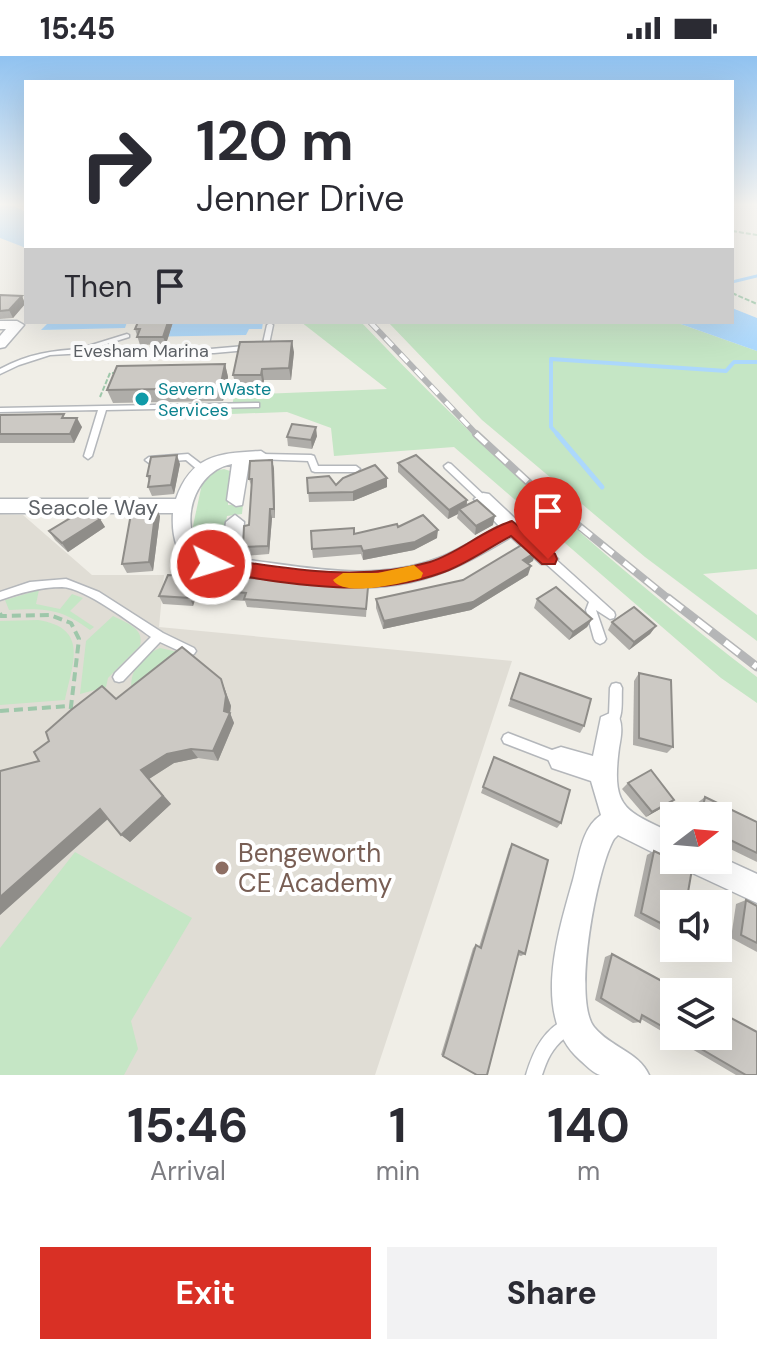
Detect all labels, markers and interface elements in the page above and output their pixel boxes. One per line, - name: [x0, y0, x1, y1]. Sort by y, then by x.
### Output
- text: 15:45: [40, 9, 115, 48]
- text: 120 m: [196, 104, 354, 177]
- icon: right: [64, 112, 168, 216]
- text: Jenner Drive: [196, 175, 404, 222]
- icon: arrive: [148, 264, 192, 308]
- text: Then: [64, 267, 132, 306]
- street label: Evesham Marina: [73, 339, 209, 363]
- place label: Severn Waste Services: [158, 377, 271, 422]
- marker: Severn Waste Services: [133, 390, 151, 408]
- pin: [514, 477, 582, 559]
- icon: arrive: [526, 489, 570, 533]
- street label: Seacole Way: [28, 493, 158, 522]
- position arrow: [169, 522, 253, 606]
- north arrow: [660, 802, 732, 874]
- map controls: [660, 802, 732, 1050]
- place label: Bengeworth CE Academy: [238, 836, 392, 900]
- marker: Bengeworth CE Academy: [213, 859, 231, 877]
- button: sound: [660, 890, 732, 962]
- button: layers: [660, 978, 732, 1050]
- text: 15:46: [127, 1094, 248, 1157]
- text: 1: [389, 1094, 407, 1157]
- text: 140: [547, 1094, 630, 1157]
- text: Arrival: [150, 1154, 226, 1188]
- text: min: [376, 1154, 420, 1188]
- text: m: [577, 1154, 600, 1188]
- button: Exit: [40, 1247, 371, 1339]
- button: Share: [387, 1247, 717, 1339]

